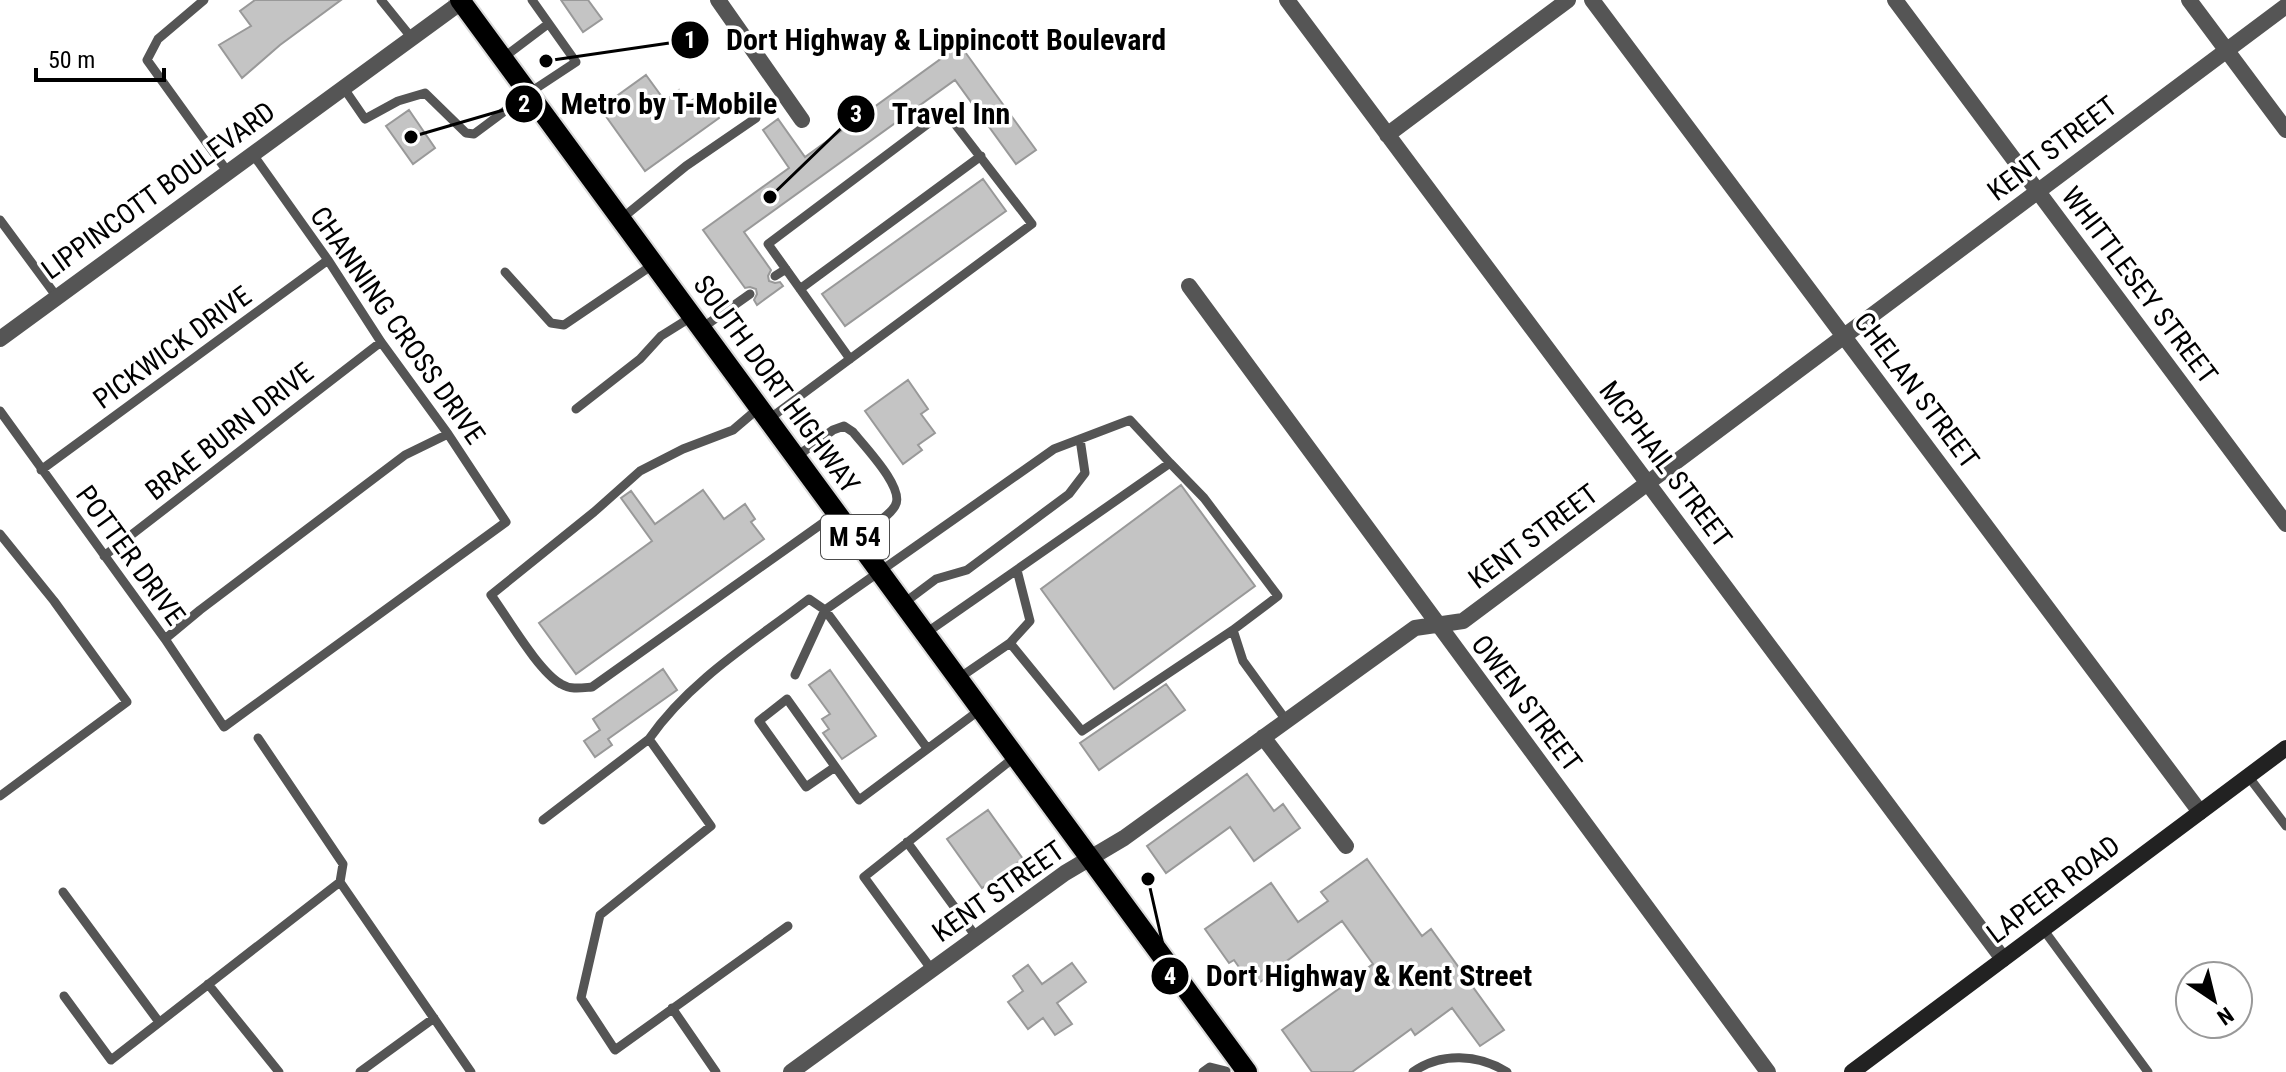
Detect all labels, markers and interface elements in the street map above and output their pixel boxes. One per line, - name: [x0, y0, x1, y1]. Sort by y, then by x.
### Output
- callout: Dort Highway & Lippincott Boulevard: [670, 13, 1182, 67]
- text: Dort Highway & Lippincott Boulevard: [726, 22, 1166, 57]
- text: 1: [684, 26, 696, 54]
- scale bar: [36, 32, 164, 82]
- text: 50 m: [48, 46, 95, 74]
- callout: Metro by T-Mobile: [504, 77, 794, 131]
- text: Metro by T-Mobile: [561, 86, 777, 121]
- callout: Travel Inn: [836, 87, 1026, 141]
- street label: KENT STREET: [1981, 89, 2123, 208]
- text: 2: [518, 90, 530, 118]
- street label: LIPPINCOTT BOULEVARD: [35, 95, 281, 286]
- text: Travel Inn: [892, 96, 1010, 131]
- text: 3: [850, 100, 862, 128]
- street label: WHITTLESEY STREET: [2055, 180, 2224, 390]
- street label: CHANNING CROSS DRIVE: [303, 200, 492, 450]
- street label: SOUTH DORT HIGHWAY: [687, 269, 867, 500]
- street label: PICKWICK DRIVE: [87, 279, 258, 416]
- street label: CHELAN STREET: [1847, 306, 1986, 475]
- street label: BRAE BURN DRIVE: [139, 356, 320, 507]
- street label: MCPHAIL STREET: [1592, 375, 1739, 554]
- street label: KENT STREET: [1462, 477, 1604, 596]
- street label: POTTER DRIVE: [69, 479, 192, 631]
- road number: M 54: [821, 515, 889, 559]
- street label: OWEN STREET: [1465, 628, 1589, 778]
- street label: LAPEER ROAD: [1980, 829, 2126, 950]
- street label: KENT STREET: [926, 834, 1071, 949]
- callout: Dort Highway & Kent Street: [1150, 949, 1548, 1003]
- text: Dort Highway & Kent Street: [1206, 958, 1532, 993]
- north arrow: [2174, 960, 2254, 1040]
- text: 4: [1164, 962, 1176, 990]
- text: N: [2212, 1002, 2238, 1030]

